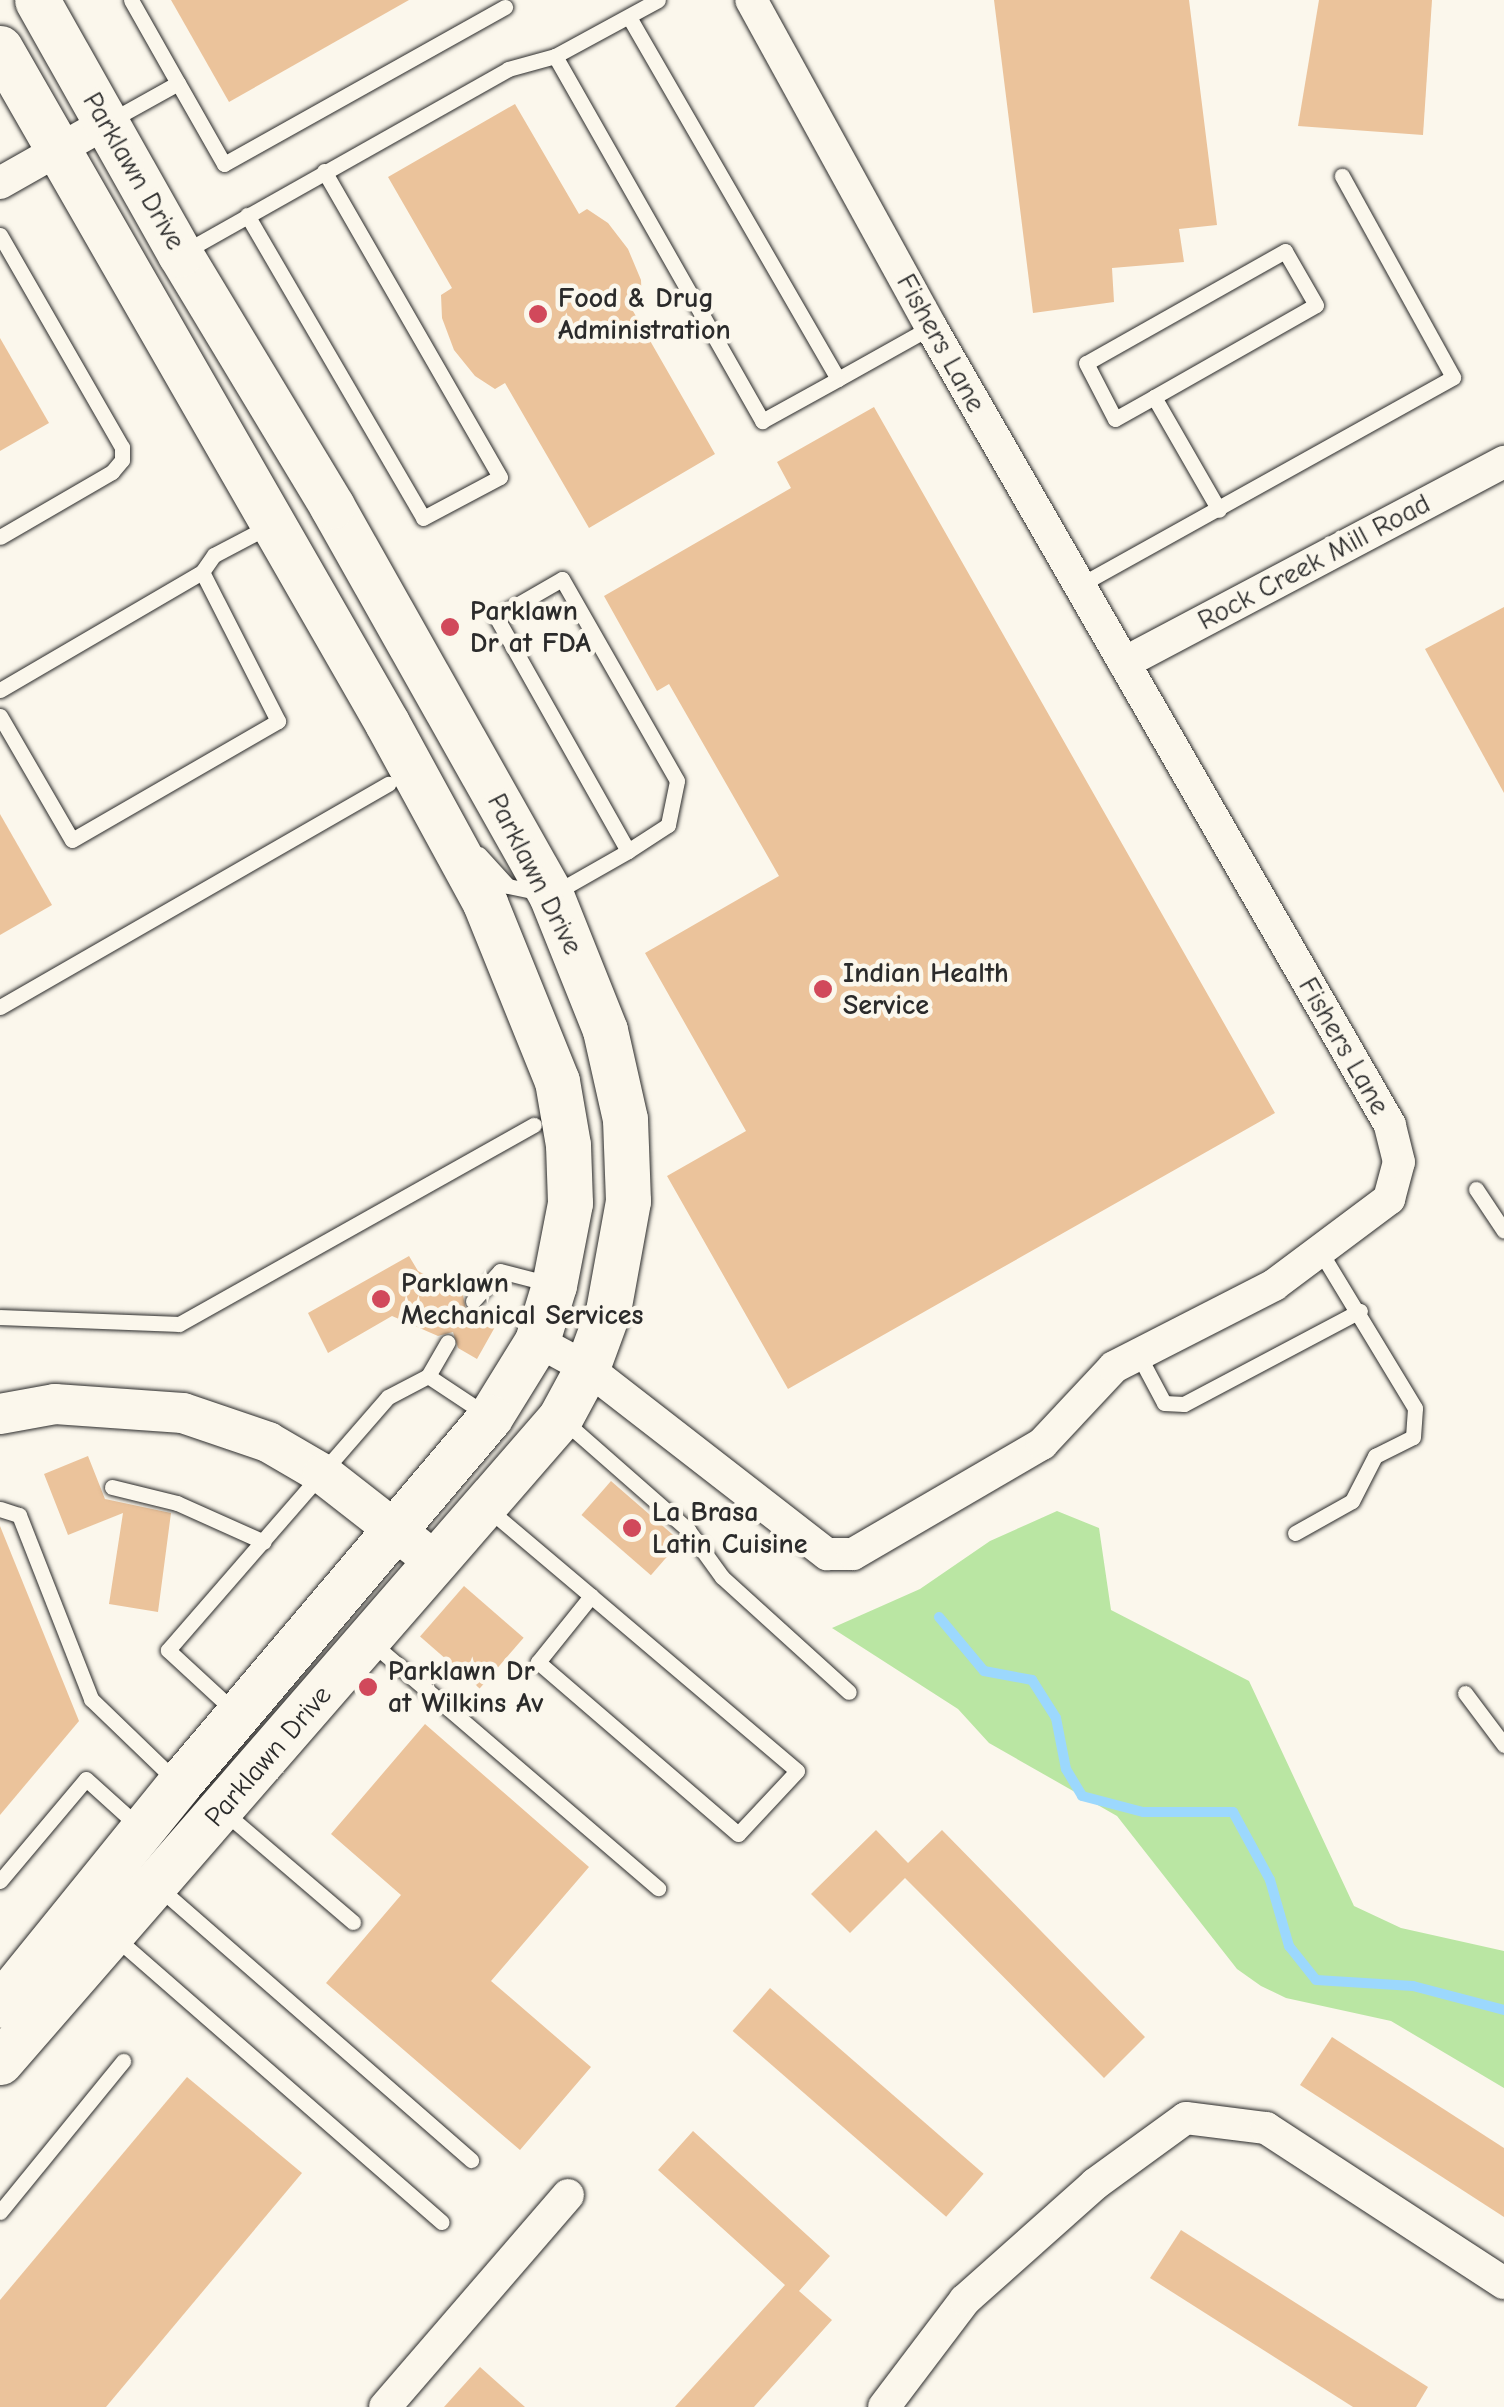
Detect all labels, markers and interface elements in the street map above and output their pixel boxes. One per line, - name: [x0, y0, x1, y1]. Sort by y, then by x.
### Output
- street label: Parklawn Drive: [75, 86, 193, 256]
- street label: Fishers Lane: [889, 268, 993, 418]
- place label: Food & Drug Administration: [558, 281, 731, 347]
- marker: Food & Drug Administration: [527, 303, 549, 325]
- street label: Rock Creek Mill Road: [1192, 487, 1436, 637]
- place label: Parklawn Dr at FDA: [470, 594, 591, 660]
- marker: Parklawn Dr at FDA: [439, 616, 461, 638]
- street label: Parklawn Drive: [480, 788, 590, 960]
- place label: Indian Health Service: [843, 956, 1009, 1022]
- street label: Fishers Lane: [1291, 971, 1397, 1121]
- marker: Indian Health Service: [812, 978, 834, 1000]
- place label: Parklawn Mechanical Services: [401, 1266, 643, 1332]
- marker: Parklawn Mechanical Services: [370, 1288, 392, 1310]
- place label: La Brasa Latin Cuisine: [652, 1495, 808, 1561]
- marker: La Brasa Latin Cuisine: [621, 1517, 643, 1539]
- place label: Parklawn Dr at Wilkins Av: [388, 1654, 543, 1720]
- marker: Parklawn Dr at Wilkins Av: [357, 1676, 379, 1698]
- street label: Parklawn Drive: [198, 1679, 338, 1833]

